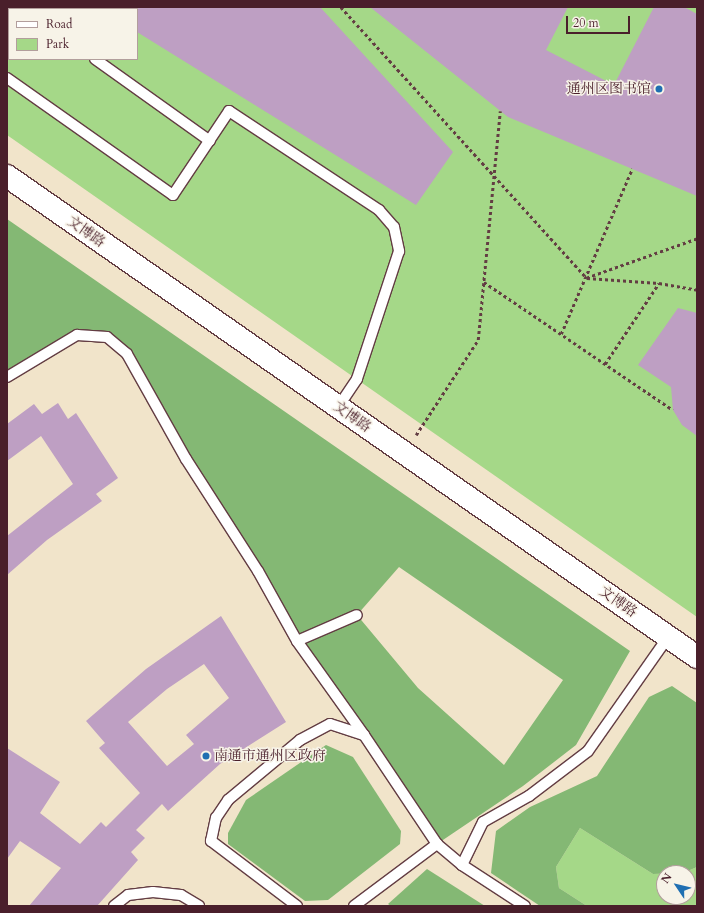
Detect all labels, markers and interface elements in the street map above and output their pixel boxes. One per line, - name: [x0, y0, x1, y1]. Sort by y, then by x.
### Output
- legend: [8, 8, 138, 60]
- scale bar: [568, 8, 632, 34]
- text: 20 m: [573, 15, 599, 31]
- text: Road: [46, 16, 72, 32]
- text: Park: [46, 36, 69, 52]
- place label: 通州区图书馆: [567, 81, 651, 97]
- marker: 通州区图书馆: [654, 84, 664, 94]
- street label: 文博路: [64, 213, 108, 251]
- street label: 文博路: [330, 398, 374, 436]
- street label: 文博路: [596, 583, 640, 621]
- place label: 南通市通州区政府: [214, 748, 326, 764]
- marker: 南通市通州区政府: [201, 751, 211, 761]
- north arrow: [656, 865, 696, 905]
- text: N: [658, 870, 675, 887]

